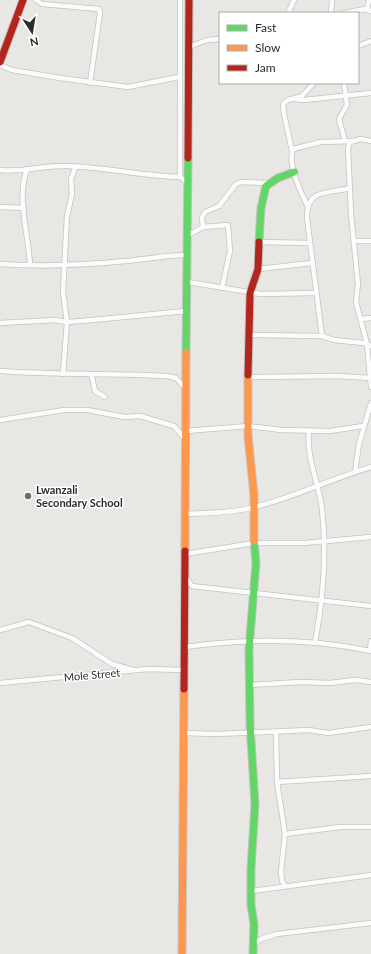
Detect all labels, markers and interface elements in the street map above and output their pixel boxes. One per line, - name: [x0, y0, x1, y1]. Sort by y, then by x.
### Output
- north arrow: [12, 12, 52, 52]
- legend: [219, 12, 359, 84]
- text: Fast: [255, 20, 277, 35]
- text: N: [29, 35, 40, 50]
- text: Slow: [255, 40, 281, 55]
- text: Jam: [255, 60, 276, 75]
- place label: Lwanzali Secondary School: [36, 483, 123, 509]
- marker: Lwanzali Secondary School: [23, 491, 33, 501]
- street label: Mole Street: [63, 666, 121, 683]

